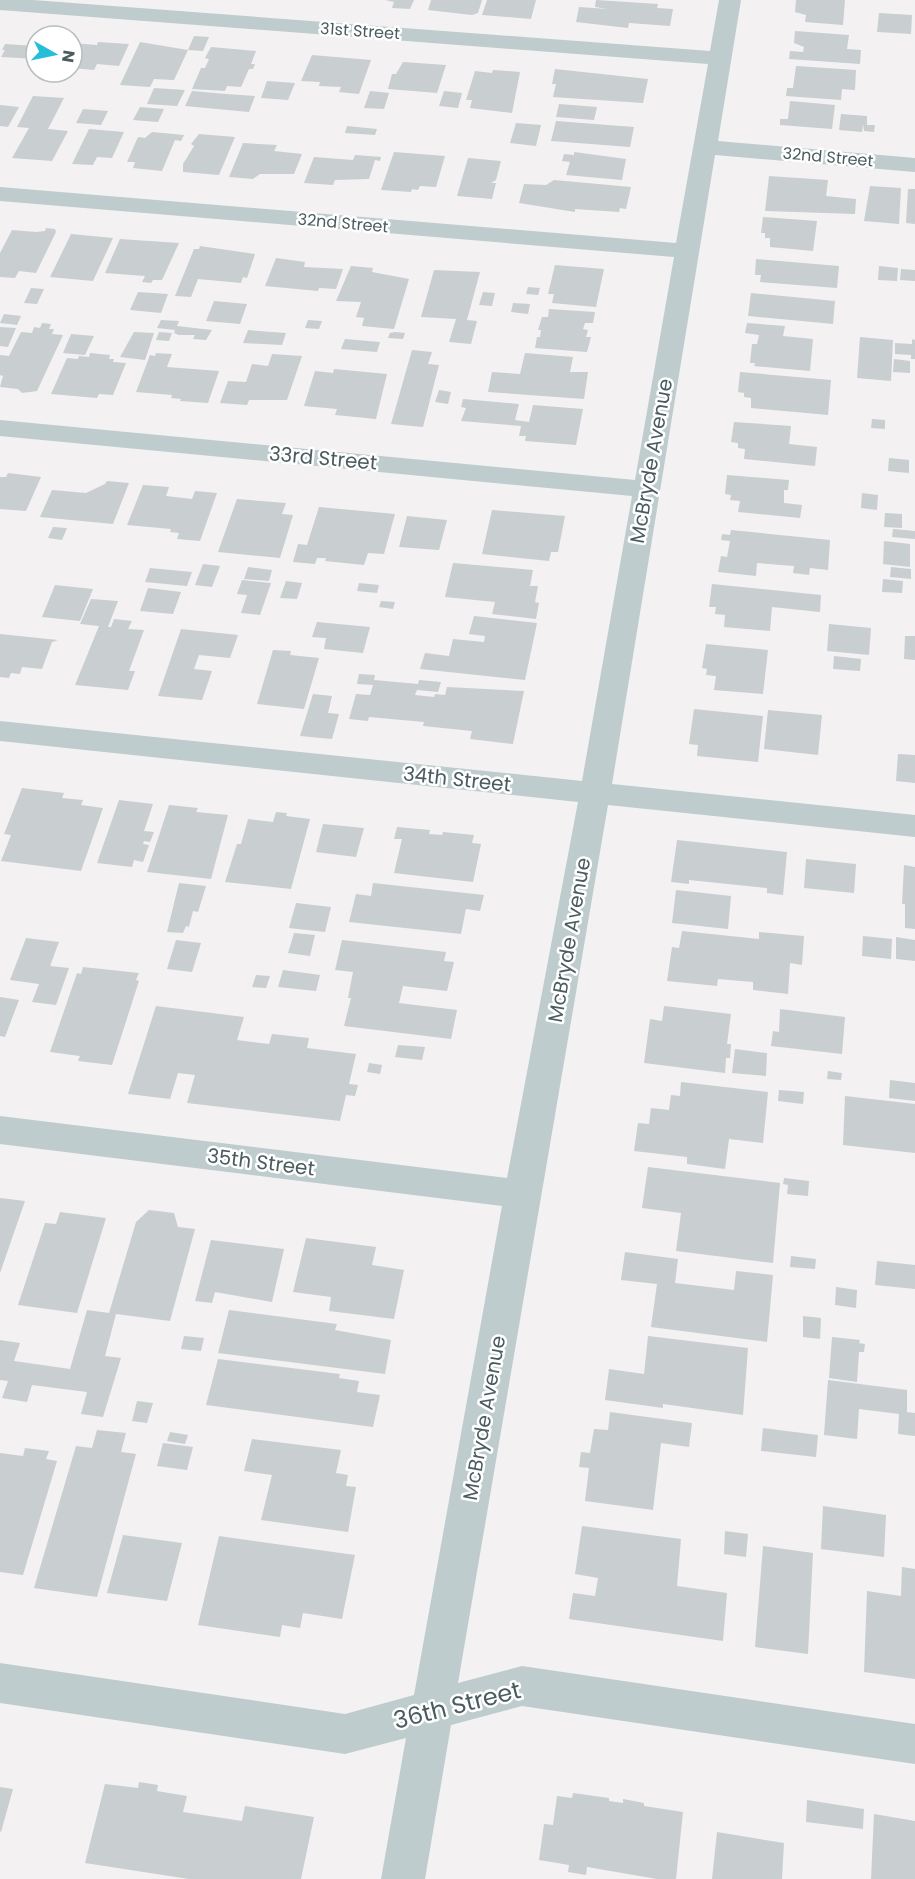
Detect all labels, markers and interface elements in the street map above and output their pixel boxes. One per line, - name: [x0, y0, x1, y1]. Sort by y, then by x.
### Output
- street label: 31st Street: [319, 17, 401, 45]
- north arrow: [24, 24, 84, 84]
- text: N: [56, 49, 81, 64]
- street label: 32nd Street: [782, 142, 874, 172]
- street label: 32nd Street: [297, 208, 389, 238]
- street label: McBryde Avenue: [623, 376, 679, 546]
- street label: 33rd Street: [268, 439, 378, 477]
- street label: 34th Street: [402, 759, 512, 799]
- street label: McBryde Avenue: [541, 855, 597, 1025]
- street label: 35th Street: [206, 1142, 316, 1182]
- street label: McBryde Avenue: [456, 1333, 512, 1503]
- street label: 36th Street: [390, 1673, 524, 1737]

